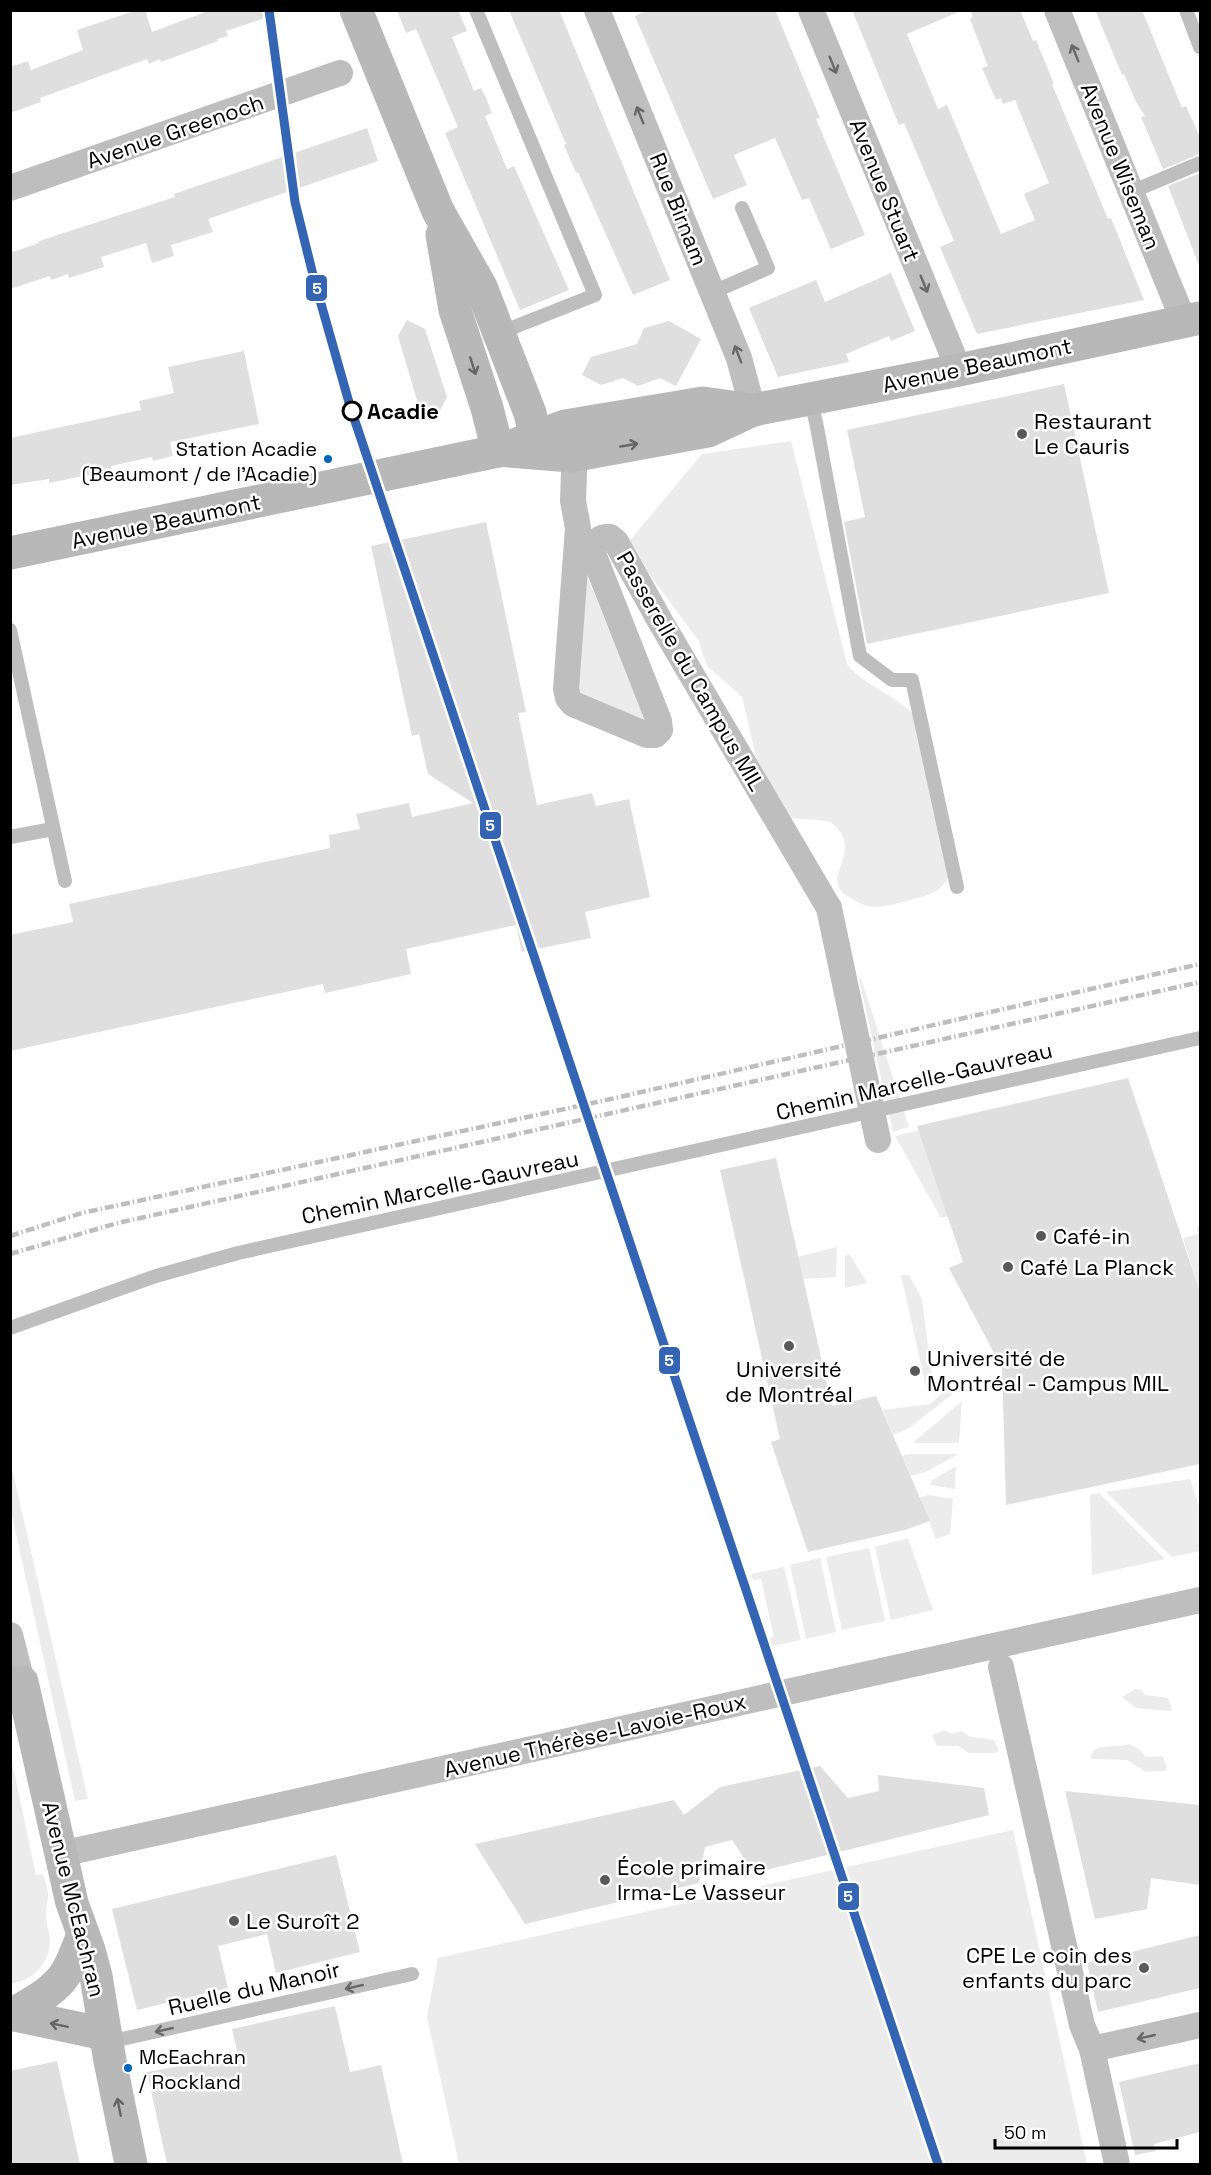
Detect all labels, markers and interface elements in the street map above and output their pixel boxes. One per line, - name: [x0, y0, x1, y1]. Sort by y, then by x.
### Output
- one-way arrow: [1069, 45, 1080, 63]
- one-way arrow: [828, 55, 839, 73]
- street label: Avenue Wiseman: [1075, 78, 1167, 254]
- street label: Avenue Greenoch: [83, 88, 267, 174]
- one-way arrow: [634, 106, 645, 125]
- street label: Avenue Stuart: [844, 115, 926, 265]
- street label: Rue Birnam: [644, 148, 714, 270]
- line badge: 5: [305, 274, 328, 302]
- one-way arrow: [919, 274, 930, 292]
- text: 5: [312, 278, 322, 299]
- street label: Avenue Beaumont: [880, 331, 1074, 399]
- one-way arrow: [731, 345, 742, 364]
- one-way arrow: [468, 356, 479, 375]
- place label: Acadie: [367, 397, 439, 425]
- marker: Acadie: [342, 401, 362, 421]
- place label: Restaurant Le Cauris: [1034, 407, 1152, 460]
- marker: Restaurant Le Cauris: [1015, 427, 1029, 441]
- place label: Station Acadie (Beaumont / de l'Acadie): [82, 436, 317, 487]
- one-way arrow: [619, 439, 638, 450]
- marker: Station Acadie (Beaumont / de l'Acadie): [322, 453, 334, 465]
- street label: Avenue Beaumont: [69, 487, 263, 555]
- street label: Passerelle du Campus MIL: [611, 546, 771, 796]
- line badge: 5: [479, 811, 502, 840]
- text: 5: [485, 815, 495, 836]
- street label: Chemin Marcelle-Gauvreau: [773, 1036, 1055, 1126]
- street label: Chemin Marcelle-Gauvreau: [299, 1144, 581, 1230]
- place label: Café-in: [1053, 1222, 1130, 1250]
- marker: Café-in: [1034, 1229, 1048, 1243]
- place label: Café La Planck: [1020, 1253, 1174, 1281]
- marker: Café La Planck: [1001, 1260, 1015, 1274]
- marker: Université de Montréal: [782, 1339, 796, 1353]
- place label: Université de Montréal - Campus MIL: [927, 1344, 1169, 1397]
- line badge: 5: [658, 1346, 681, 1375]
- text: 5: [664, 1350, 674, 1371]
- place label: Université de Montréal: [725, 1355, 853, 1408]
- marker: Université de Montréal - Campus MIL: [908, 1364, 922, 1378]
- street label: Avenue Thérèse-Lavoie-Roux: [441, 1687, 749, 1783]
- street label: Avenue McEachran: [36, 1798, 112, 2000]
- place label: École primaire Irma-Le Vasseur: [617, 1853, 786, 1906]
- marker: École primaire Irma-Le Vasseur: [598, 1873, 612, 1887]
- line badge: 5: [837, 1882, 860, 1911]
- text: 5: [843, 1886, 853, 1907]
- place label: Le Suroît 2: [246, 1907, 359, 1935]
- marker: Le Suroît 2: [227, 1914, 241, 1928]
- place label: CPE Le coin des enfants du parc: [962, 1941, 1132, 1994]
- street label: Ruelle du Manoir: [165, 1955, 343, 2021]
- marker: CPE Le coin des enfants du parc: [1137, 1961, 1151, 1975]
- one-way arrow: [345, 1982, 364, 1994]
- one-way arrow: [50, 2019, 70, 2030]
- one-way arrow: [155, 2025, 174, 2036]
- one-way arrow: [1137, 2032, 1156, 2044]
- place label: McEachran / Rockland: [139, 2044, 246, 2095]
- marker: McEachran / Rockland: [122, 2062, 134, 2074]
- one-way arrow: [113, 2098, 124, 2117]
- scale bar: [995, 2112, 1176, 2150]
- text: 50 m: [1004, 2121, 1046, 2144]

